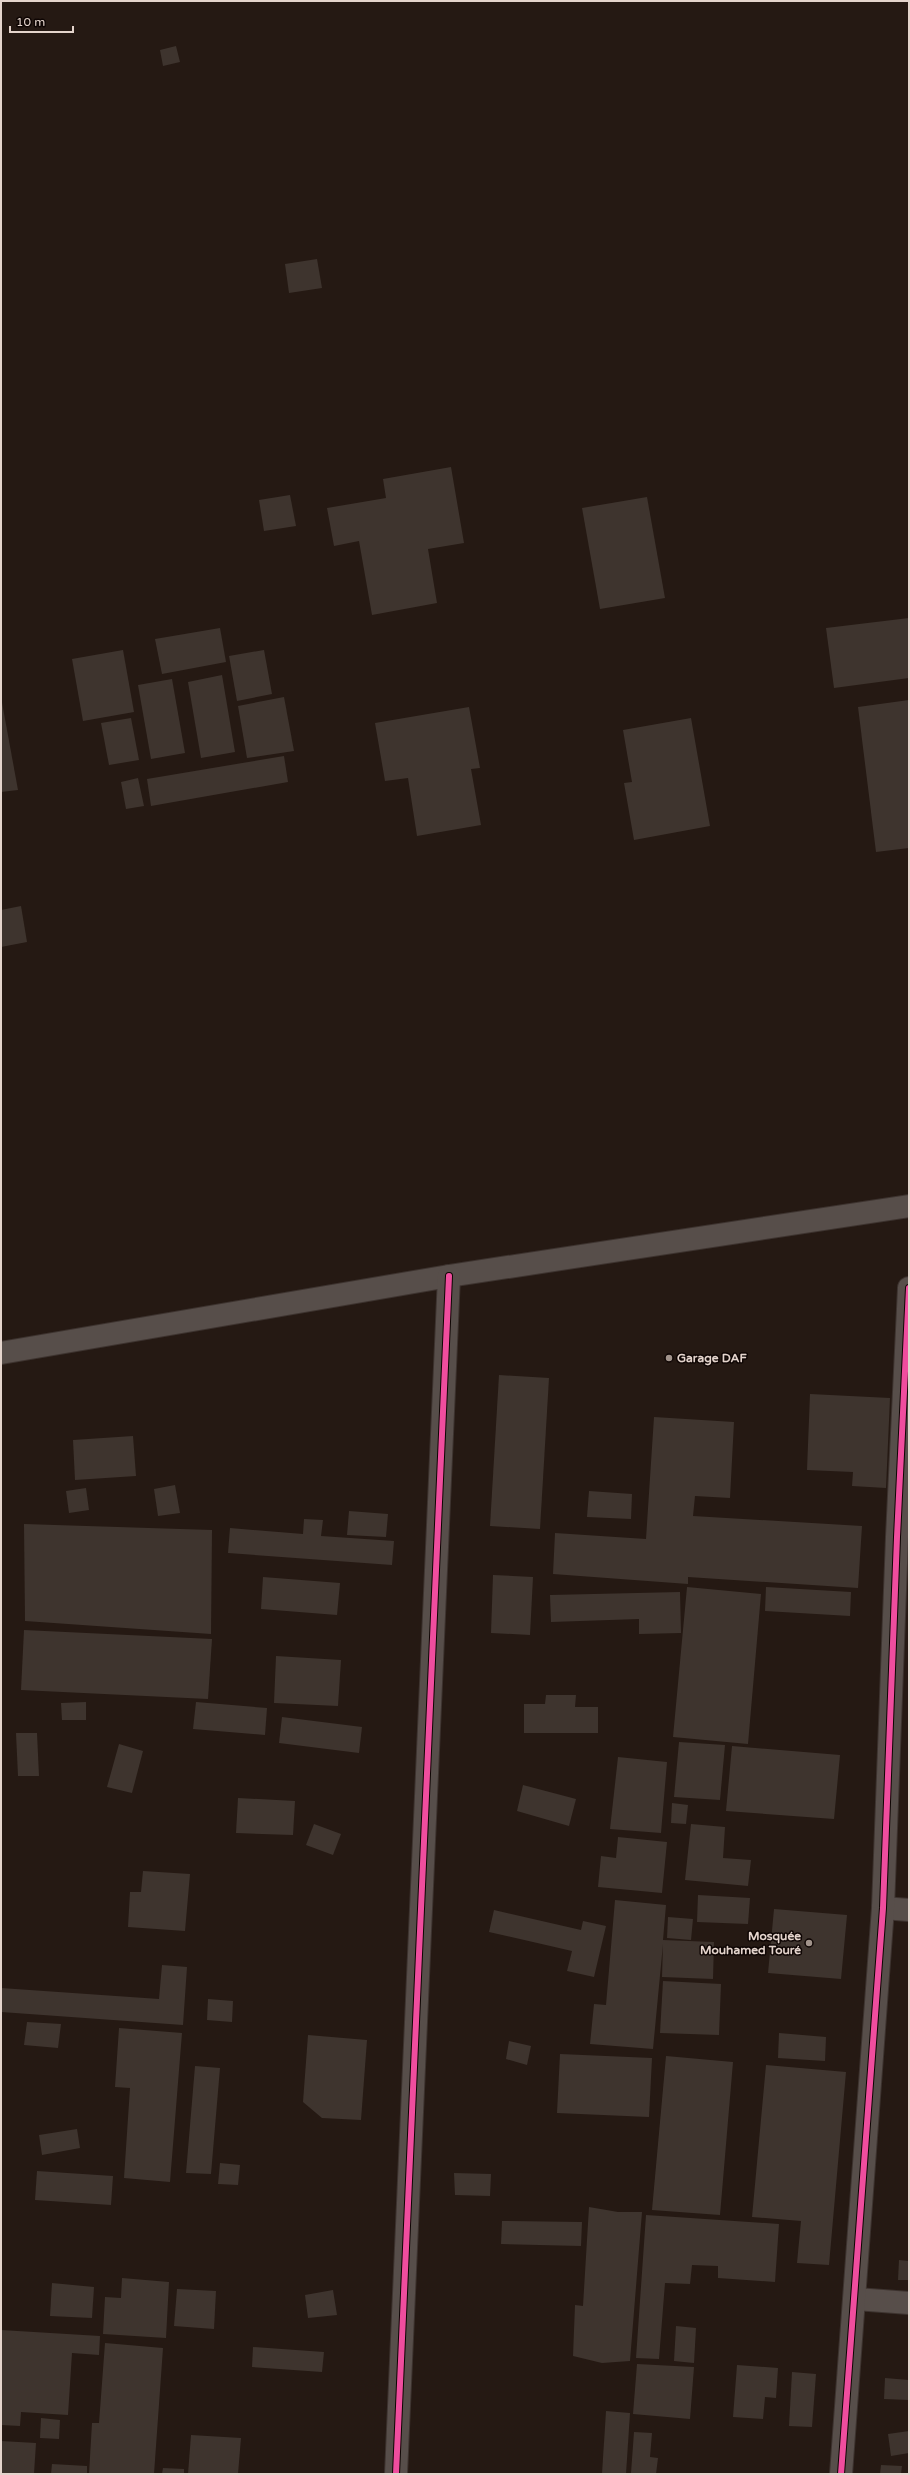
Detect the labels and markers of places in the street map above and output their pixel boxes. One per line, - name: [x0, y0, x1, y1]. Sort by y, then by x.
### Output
- place label: Garage DAF: [677, 1351, 747, 1366]
- marker: Garage DAF: [664, 1353, 674, 1363]
- place label: Mosquée Mouhamed Touré: [700, 1929, 801, 1957]
- marker: Mosquée Mouhamed Touré: [804, 1938, 814, 1948]

